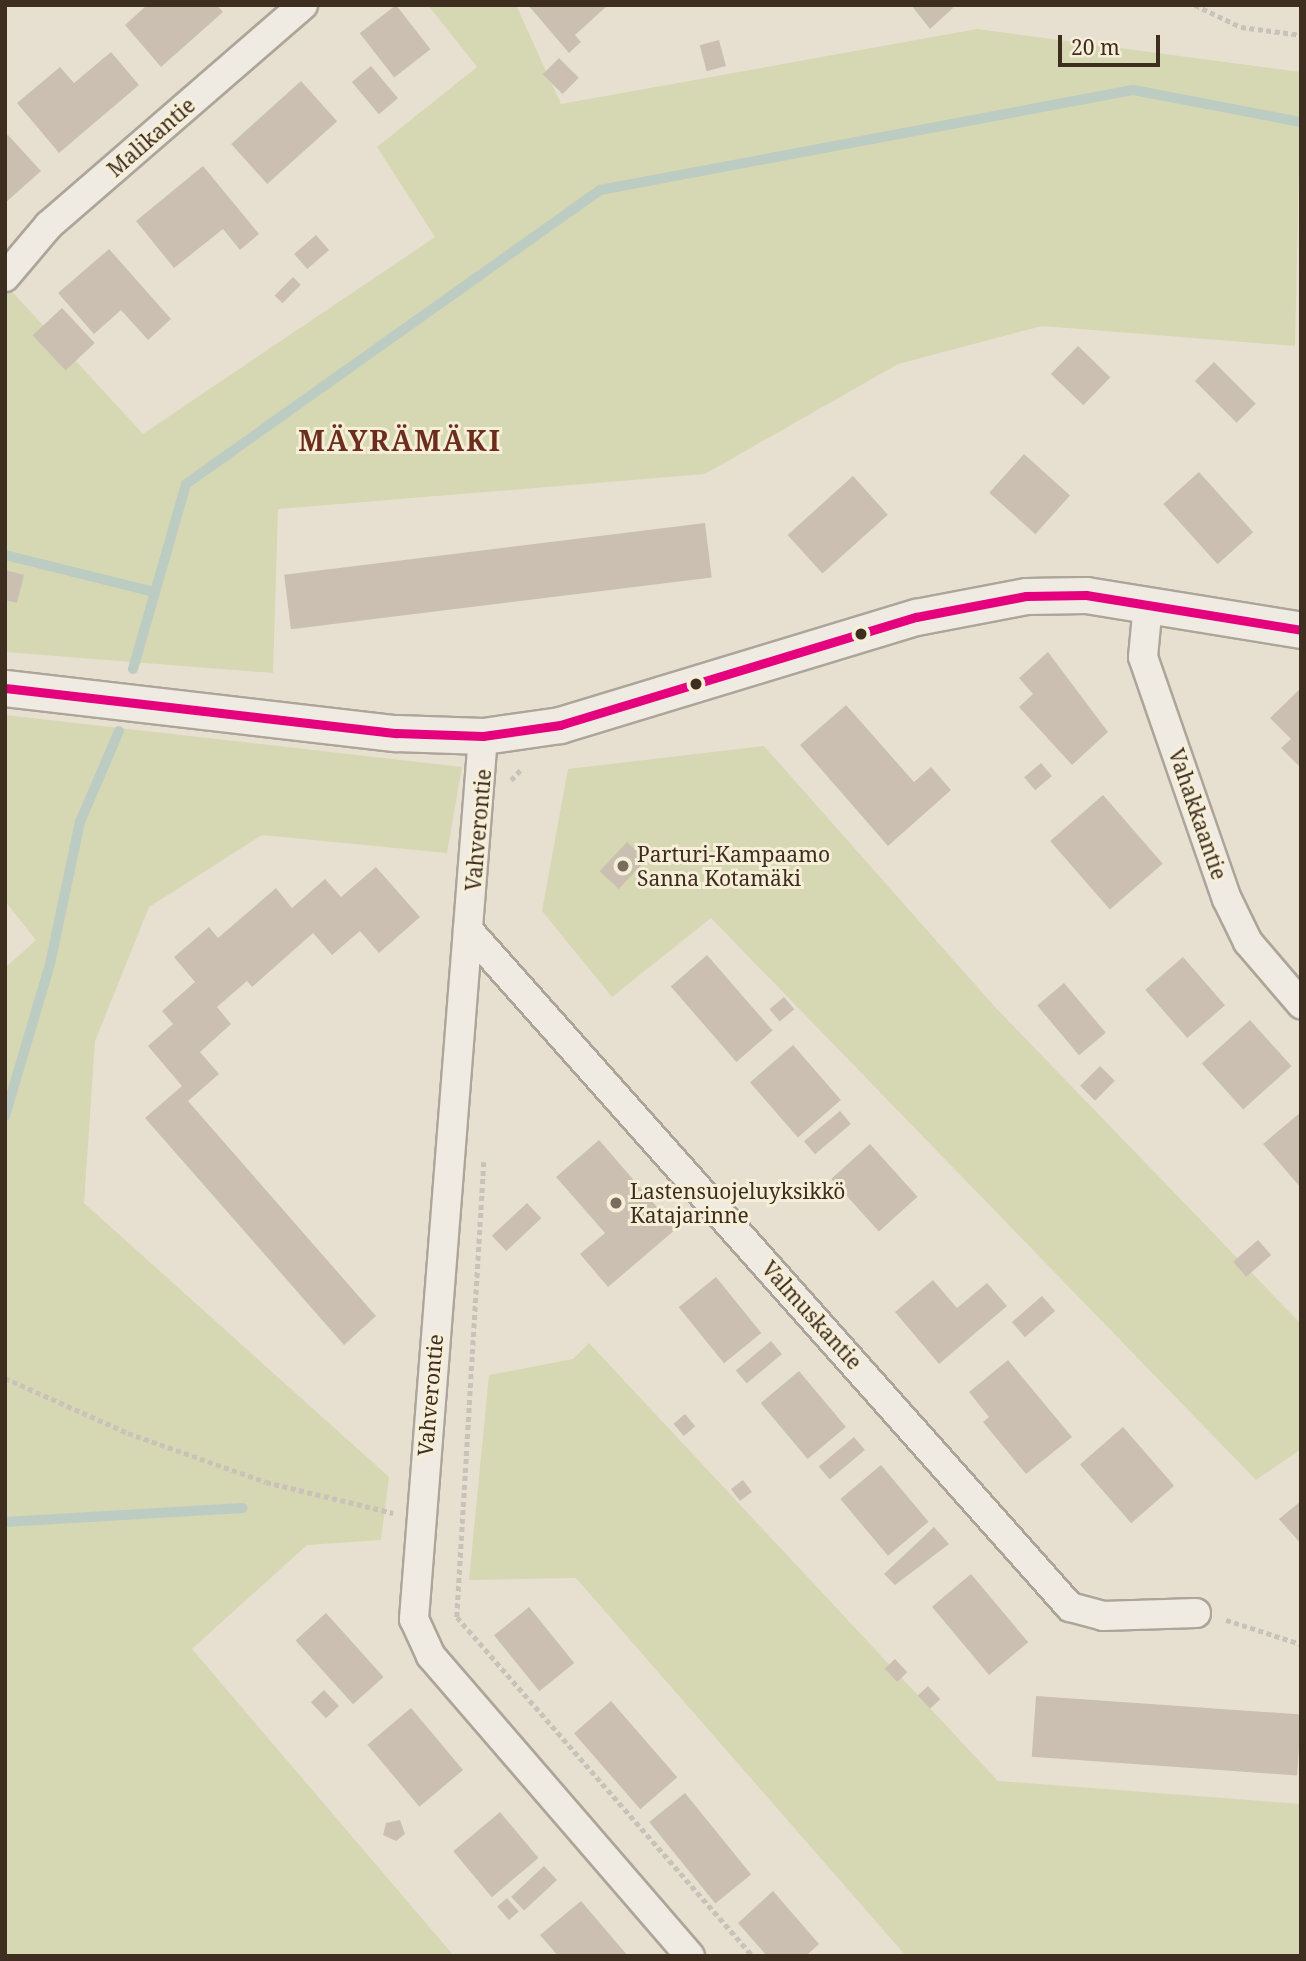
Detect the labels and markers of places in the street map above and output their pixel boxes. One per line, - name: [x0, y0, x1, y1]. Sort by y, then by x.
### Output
- unlabelled marker: [854, 627, 868, 641]
- unlabelled marker: [689, 677, 703, 691]
- place label: Parturi-Kampaamo Sanna Kotamäki: [637, 841, 830, 891]
- marker: Parturi-Kampaamo Sanna Kotamäki: [615, 858, 631, 874]
- place label: Lastensuojeluyksikkö Katajarinne: [630, 1178, 845, 1228]
- marker: Lastensuojeluyksikkö Katajarinne: [608, 1195, 624, 1211]

